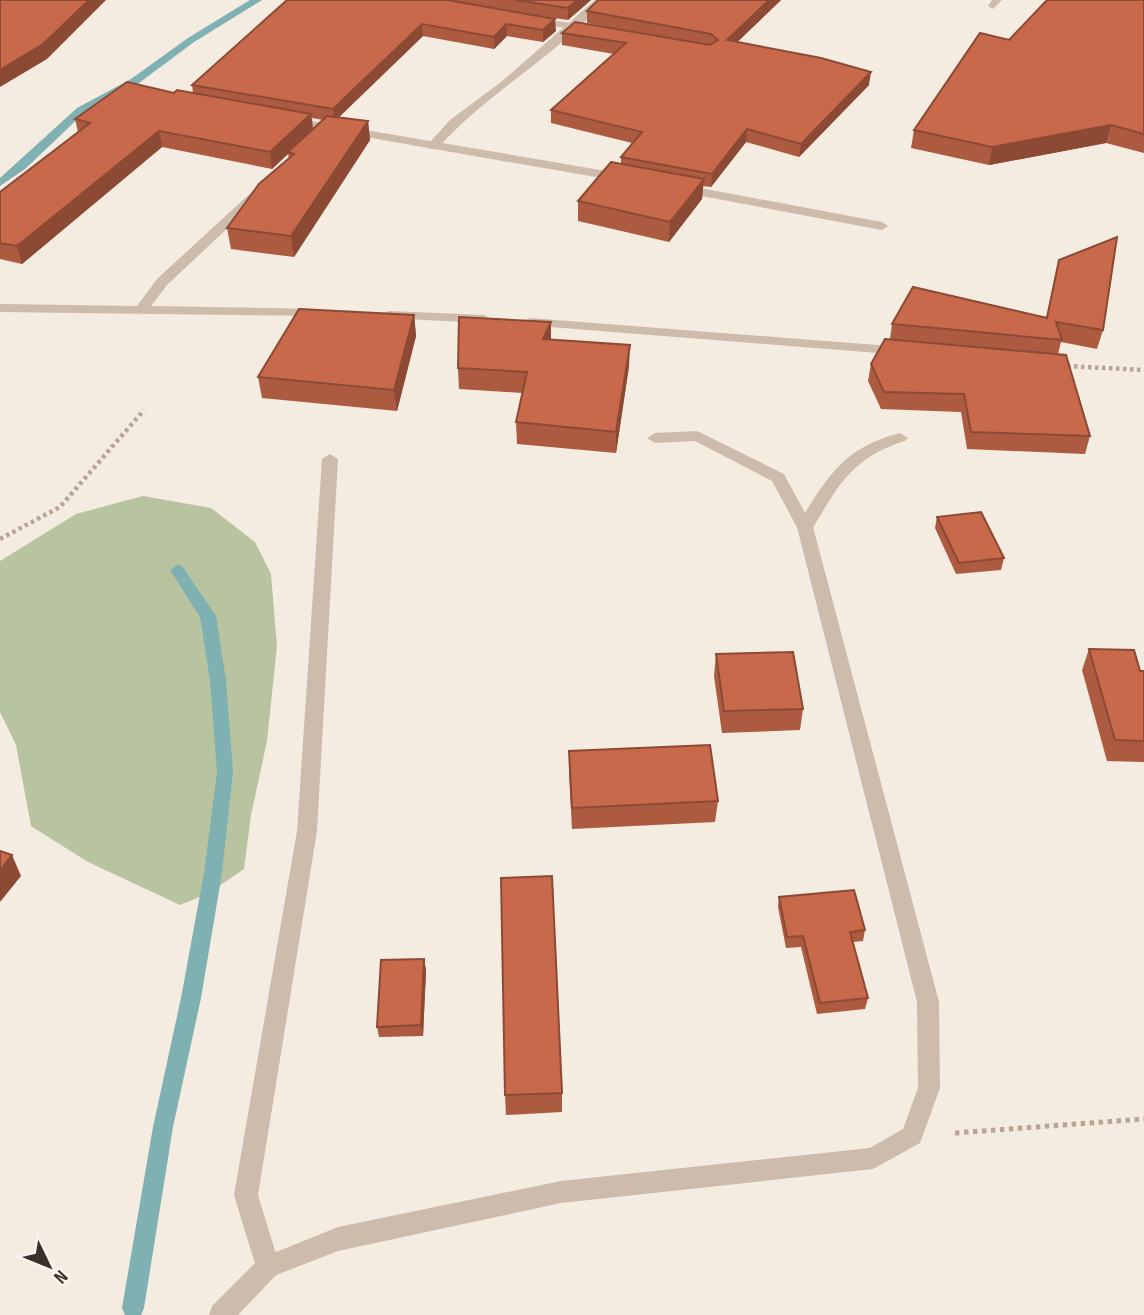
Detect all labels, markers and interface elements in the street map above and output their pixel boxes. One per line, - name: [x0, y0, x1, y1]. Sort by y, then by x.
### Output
- north arrow: [14, 1231, 84, 1301]
- text: N: [48, 1265, 72, 1288]

